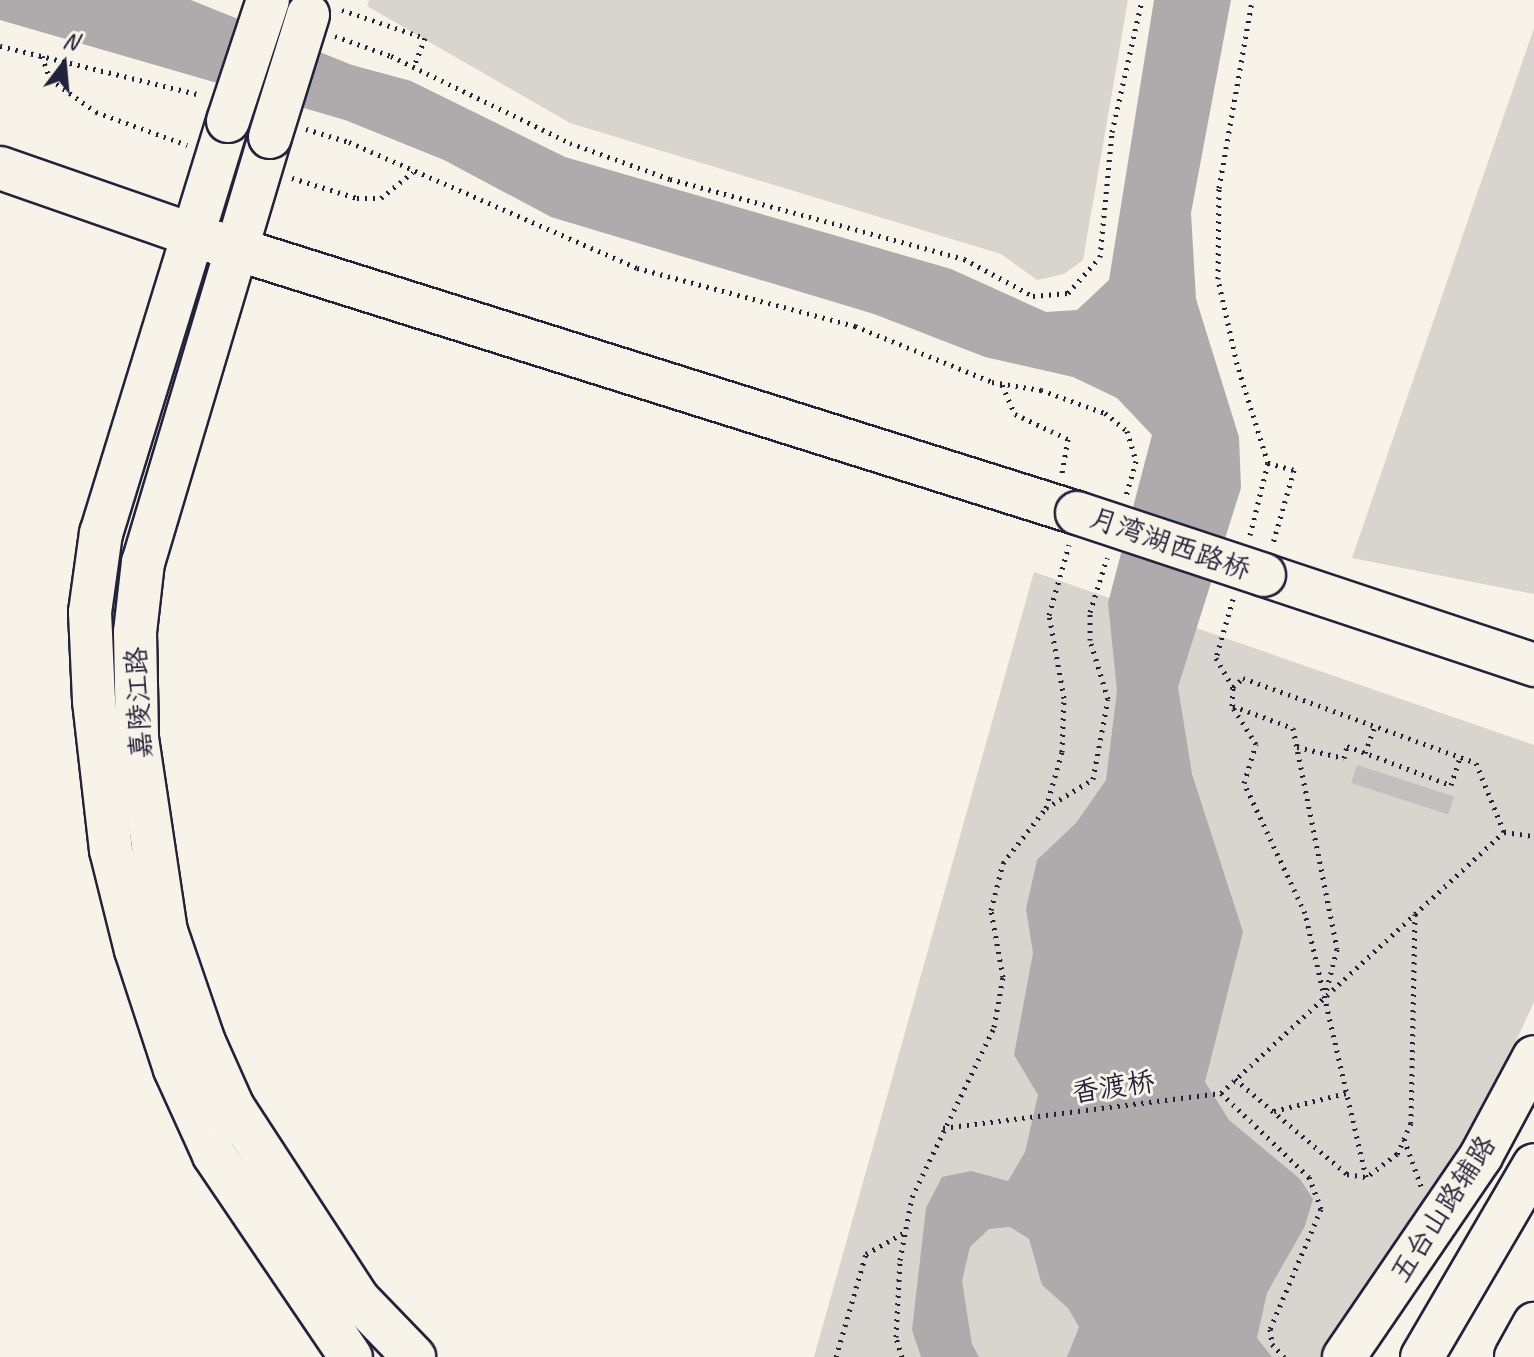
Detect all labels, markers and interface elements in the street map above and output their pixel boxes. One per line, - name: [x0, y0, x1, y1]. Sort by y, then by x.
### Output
- north arrow: [24, 24, 104, 104]
- text: N: [60, 26, 81, 56]
- street label: 月湾湖西路桥: [1085, 501, 1255, 587]
- street label: 嘉陵江路: [119, 646, 159, 760]
- street label: 香渡桥: [1069, 1065, 1157, 1109]
- street label: 五台山路辅路: [1383, 1129, 1503, 1289]

